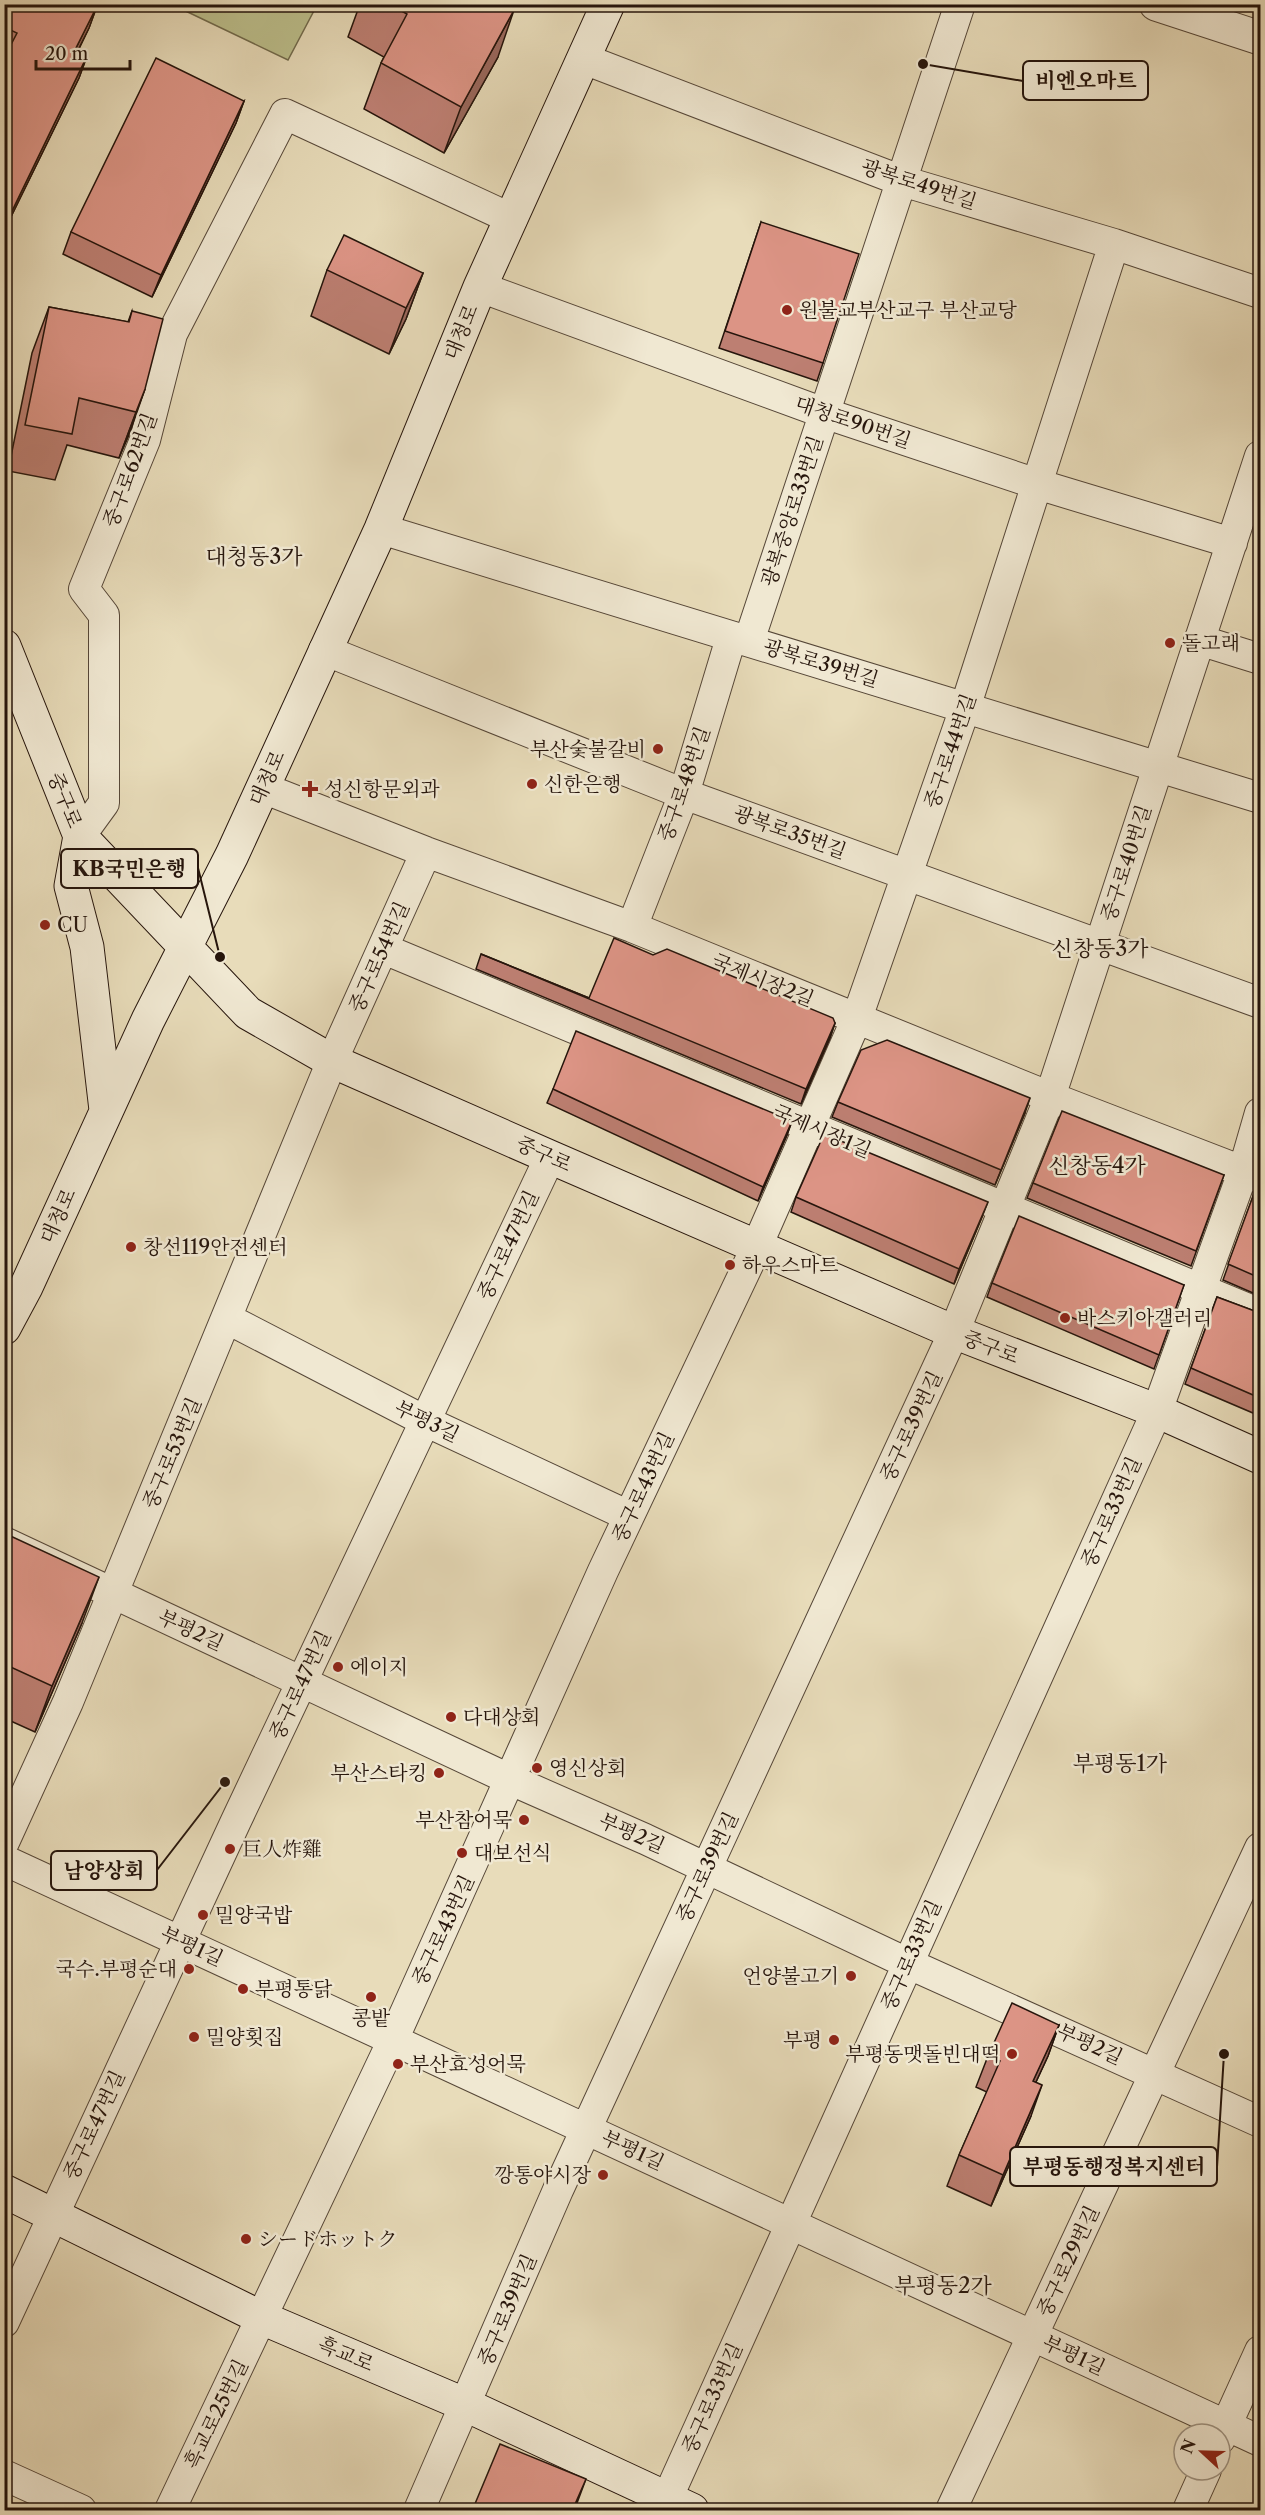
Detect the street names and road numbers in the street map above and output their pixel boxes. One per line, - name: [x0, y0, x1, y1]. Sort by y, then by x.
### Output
- street label: 광복로49번길: [858, 154, 980, 214]
- street label: 대청로: [439, 301, 483, 363]
- street label: 대청로90번길: [792, 391, 914, 453]
- street label: 중구로62번길: [98, 410, 162, 530]
- street label: 광복중앙로33번길: [756, 433, 828, 589]
- street label: 광복로39번길: [760, 634, 882, 692]
- street label: 중구로44번길: [919, 690, 981, 812]
- street label: 중구로48번길: [653, 723, 715, 845]
- street label: 대청로: [244, 747, 290, 809]
- street label: 중구로: [43, 769, 87, 831]
- street label: 광복로35번길: [730, 800, 850, 864]
- street label: 중구로40번길: [1096, 802, 1156, 924]
- street label: 중구로54번길: [344, 898, 414, 1016]
- street label: 국제시장2길: [708, 949, 818, 1011]
- street label: 국제시장1길: [769, 1099, 875, 1163]
- street label: 중구로: [513, 1131, 575, 1177]
- street label: 대청로: [35, 1185, 81, 1247]
- street label: 중구로47번길: [472, 1186, 544, 1304]
- street label: 중구로: [960, 1325, 1022, 1369]
- street label: 중구로39번길: [875, 1367, 947, 1485]
- street label: 중구로53번길: [138, 1394, 206, 1512]
- street label: 부평3길: [391, 1395, 463, 1447]
- street label: 중구로43번길: [607, 1428, 679, 1546]
- street label: 중구로33번길: [1076, 1453, 1146, 1571]
- street label: 부평2길: [154, 1604, 228, 1656]
- street label: 중구로47번길: [264, 1626, 336, 1744]
- street label: 부평2길: [595, 1808, 669, 1858]
- street label: 중구로39번길: [671, 1808, 743, 1926]
- street label: 중구로43번길: [407, 1871, 479, 1989]
- street label: 중구로33번길: [876, 1896, 946, 2014]
- street label: 부평1길: [157, 1921, 227, 1971]
- street label: 부평2길: [1053, 2018, 1127, 2070]
- street label: 중구로47번길: [58, 2066, 130, 2184]
- street label: 부평1길: [598, 2125, 668, 2175]
- street label: 중구로29번길: [1032, 2202, 1104, 2320]
- street label: 중구로39번길: [473, 2250, 541, 2370]
- street label: 부평1길: [1039, 2330, 1109, 2380]
- street label: 흑교로: [315, 2332, 377, 2376]
- street label: 중구로33번길: [677, 2339, 747, 2457]
- street label: 흑교로25번길: [179, 2355, 253, 2473]

